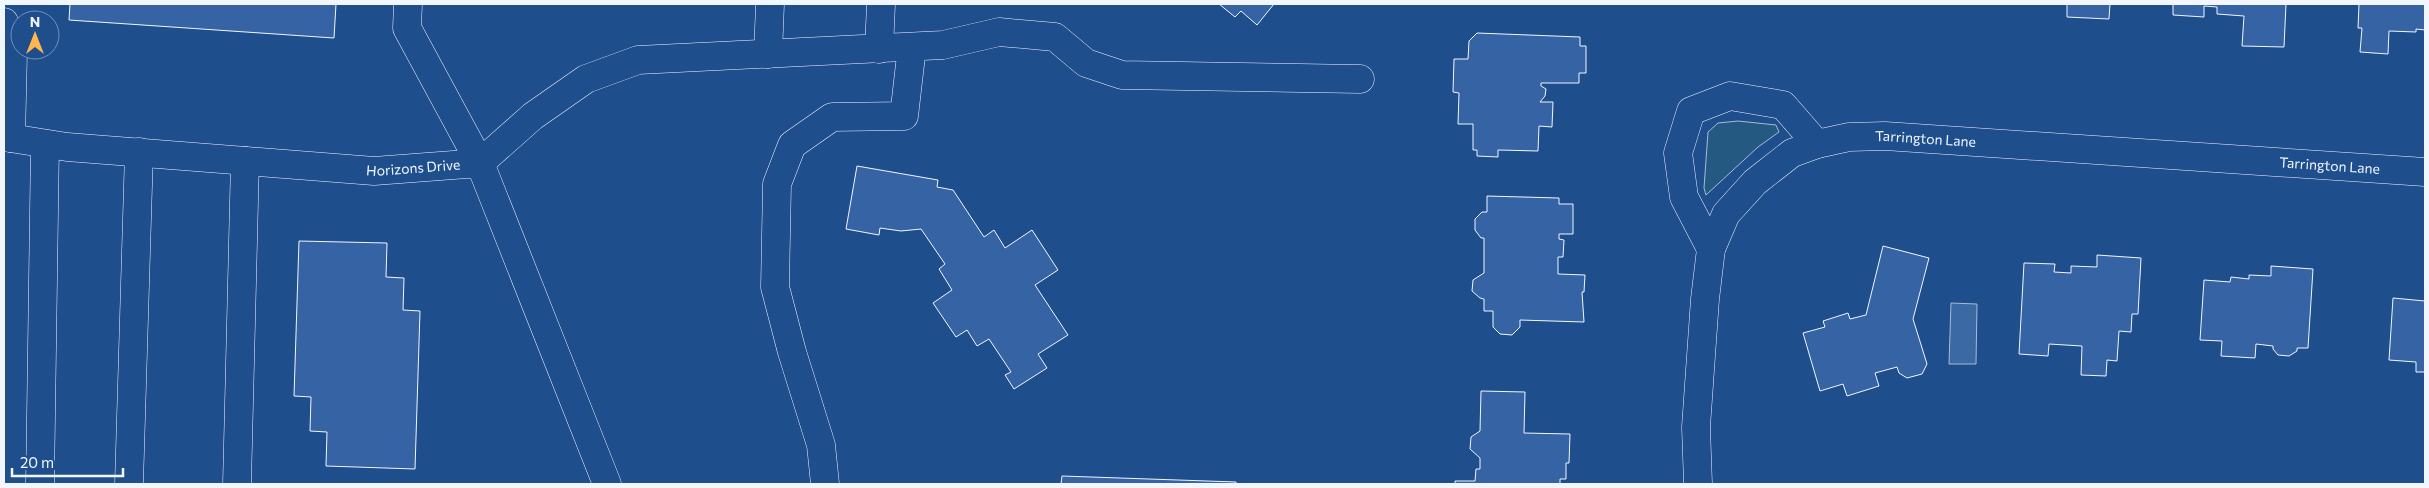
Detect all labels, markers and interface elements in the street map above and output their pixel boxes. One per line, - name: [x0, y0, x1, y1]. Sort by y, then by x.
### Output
- north arrow: [10, 10, 60, 60]
- text: N: [30, 13, 40, 30]
- street label: Tarrington Lane: [1875, 127, 1977, 150]
- street label: Tarrington Lane: [2279, 153, 2381, 177]
- street label: Horizons Drive: [366, 156, 461, 179]
- scale bar: [12, 446, 124, 478]
- text: 20 m: [20, 453, 54, 471]

